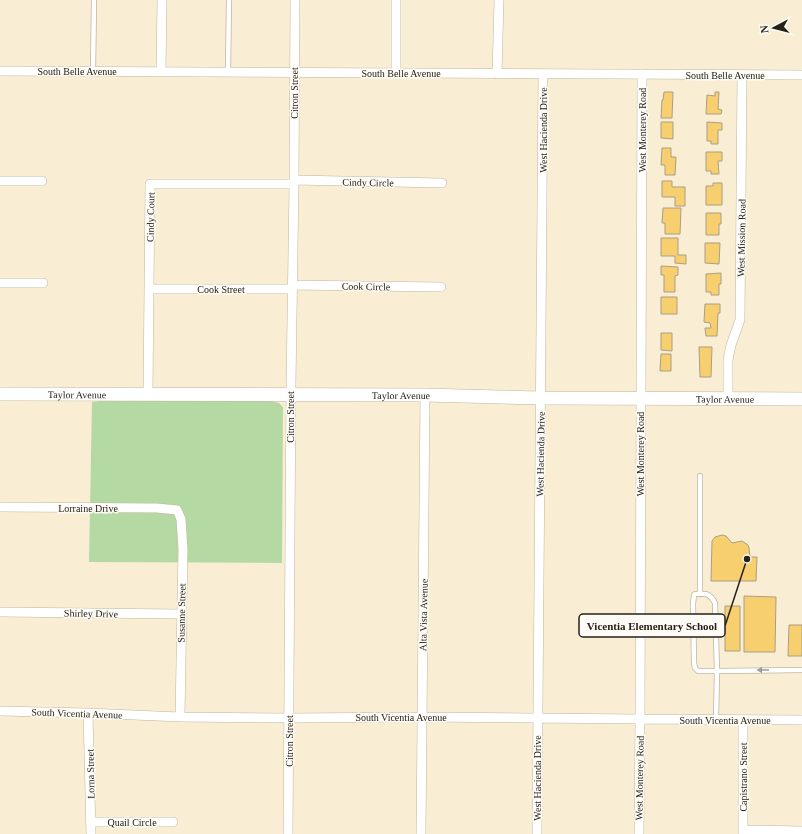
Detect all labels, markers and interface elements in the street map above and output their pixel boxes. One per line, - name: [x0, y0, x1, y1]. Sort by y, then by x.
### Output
- north arrow: [754, 8, 794, 48]
- text: N: [758, 24, 771, 34]
- street label: South Belle Avenue: [37, 66, 117, 77]
- street label: Citron Street: [289, 67, 300, 119]
- street label: South Belle Avenue: [361, 68, 441, 79]
- street label: South Belle Avenue: [685, 70, 765, 81]
- street label: West Hacienda Drive: [538, 87, 549, 173]
- street label: West Monterey Road: [637, 88, 648, 172]
- street label: Cindy Circle: [342, 177, 394, 188]
- street label: Cindy Court: [145, 192, 156, 242]
- street label: West Mission Road: [735, 199, 748, 277]
- street label: Cook Circle: [342, 281, 391, 292]
- street label: Cook Street: [197, 284, 245, 295]
- street label: Taylor Avenue: [48, 389, 107, 400]
- street label: Taylor Avenue: [372, 390, 431, 401]
- street label: Citron Street: [285, 391, 296, 443]
- street label: Taylor Avenue: [696, 394, 755, 405]
- street label: West Hacienda Drive: [534, 411, 547, 497]
- street label: West Monterey Road: [635, 412, 646, 496]
- street label: Lorraine Drive: [58, 503, 118, 514]
- street label: Alta Vista Avenue: [417, 578, 430, 651]
- street label: Susanne Street: [175, 583, 188, 643]
- street label: Shirley Drive: [64, 608, 119, 619]
- callout: Vicentia Elementary School: [579, 614, 725, 637]
- text: Vicentia Elementary School: [587, 620, 717, 632]
- one-way arrow: [756, 667, 769, 673]
- street label: South Vicentia Avenue: [31, 706, 123, 721]
- street label: South Vicentia Avenue: [355, 712, 447, 723]
- street label: Citron Street: [284, 715, 295, 767]
- street label: South Vicentia Avenue: [679, 715, 771, 726]
- street label: West Hacienda Drive: [532, 735, 543, 821]
- street label: West Monterey Road: [633, 736, 646, 820]
- street label: Capistrano Street: [738, 742, 749, 812]
- street label: Lorna Street: [85, 749, 96, 799]
- street label: Quail Circle: [107, 817, 157, 828]

